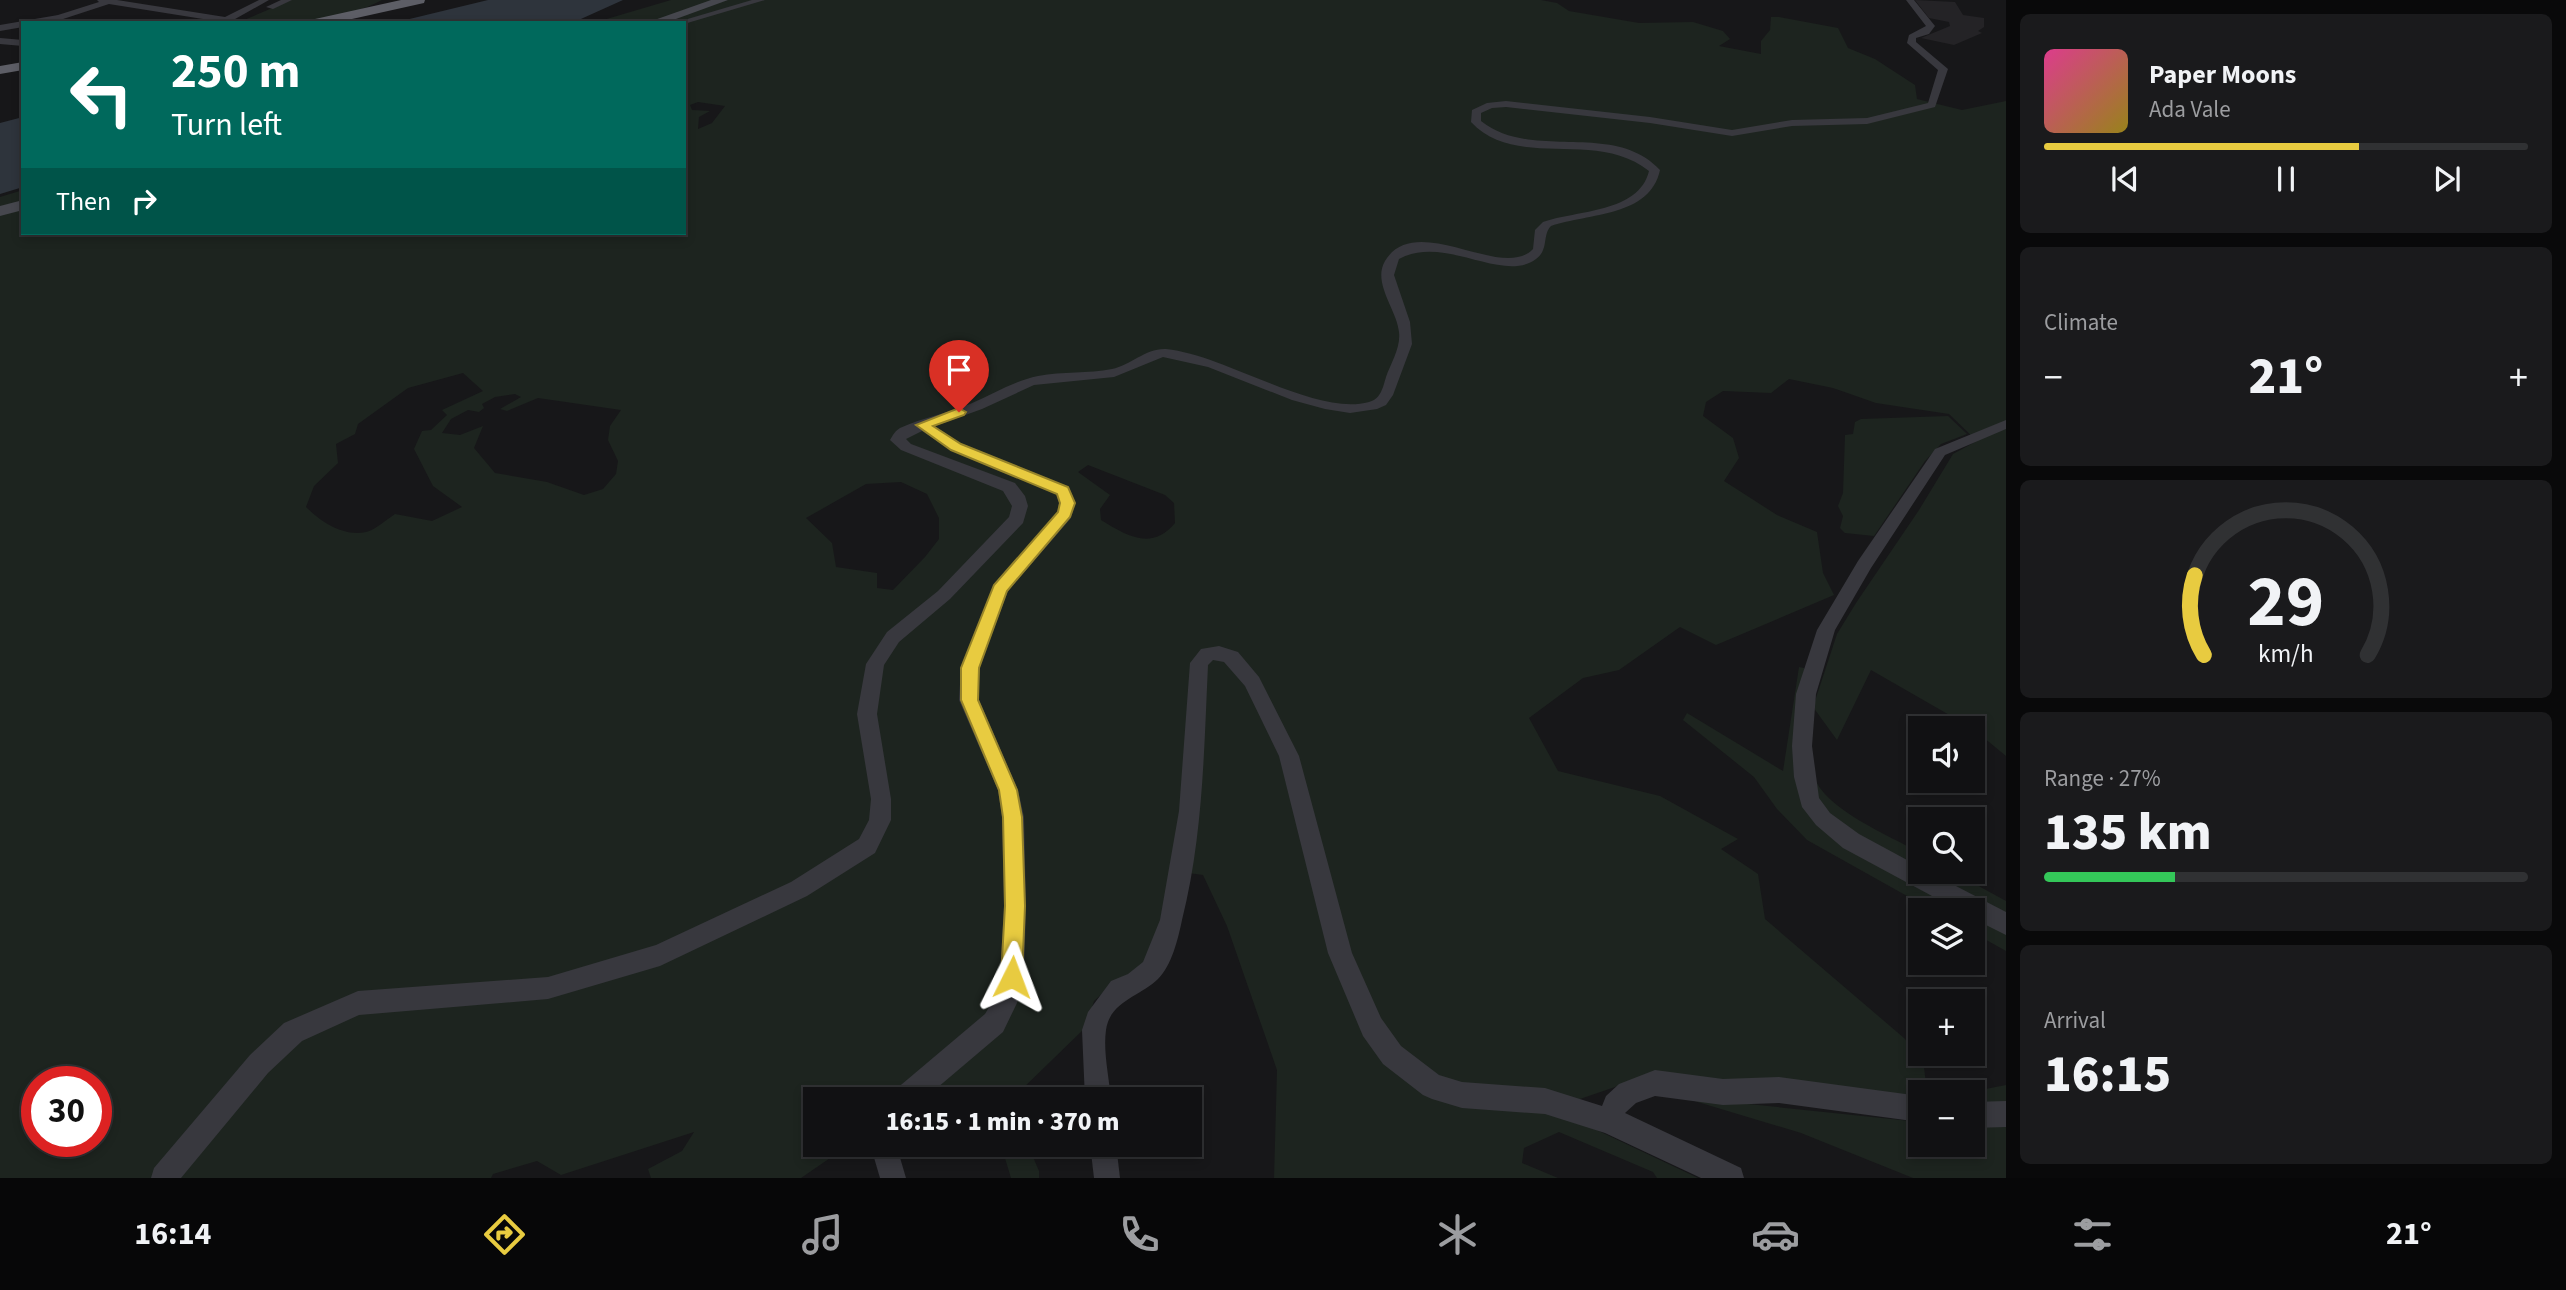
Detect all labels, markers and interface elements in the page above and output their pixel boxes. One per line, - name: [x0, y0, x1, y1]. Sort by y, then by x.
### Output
- text: 250 m: [171, 37, 300, 107]
- icon: left: [56, 49, 147, 140]
- text: Paper Moons: [2149, 56, 2296, 93]
- text: Ada Vale: [2149, 93, 2231, 126]
- text: Turn left: [171, 102, 282, 148]
- icon: previous: [2106, 160, 2144, 198]
- icon: pause: [2267, 160, 2305, 198]
- icon: next: [2428, 160, 2466, 198]
- icon: right: [125, 182, 163, 220]
- text: Then: [56, 183, 111, 220]
- text: Climate: [2044, 306, 2118, 339]
- pin: [929, 340, 989, 412]
- text: 21°: [2249, 340, 2323, 414]
- icon: arrive: [940, 351, 978, 389]
- text: −: [2044, 351, 2063, 405]
- text: +: [2509, 351, 2528, 405]
- text: 29: [2248, 550, 2324, 654]
- text: km/h: [2258, 636, 2314, 672]
- map controls: [1908, 716, 1985, 1157]
- button: sound: [1908, 716, 1985, 793]
- text: Range · 27%: [2044, 762, 2161, 795]
- text: 135 km: [2044, 796, 2212, 870]
- button: search: [1908, 807, 1985, 884]
- button: layers: [1908, 898, 1985, 975]
- position arrow: [975, 940, 1049, 1014]
- button: +: [1908, 989, 1985, 1066]
- text: Arrival: [2044, 1004, 2106, 1037]
- text: 16:15: [2044, 1038, 2171, 1112]
- speed limit sign: 30: [21, 1066, 112, 1157]
- button: −: [1908, 1080, 1985, 1157]
- text: 16:15 · 1 min · 370 m: [886, 1103, 1119, 1140]
- icon: directions: [480, 1210, 529, 1259]
- icon: music: [798, 1210, 847, 1259]
- icon: phone: [1115, 1210, 1164, 1259]
- icon: climate: [1433, 1210, 1482, 1259]
- icon: car: [1751, 1210, 1800, 1259]
- icon: filters: [2068, 1210, 2117, 1259]
- text: 16:14: [134, 1211, 212, 1257]
- text: 21°: [2386, 1211, 2432, 1257]

